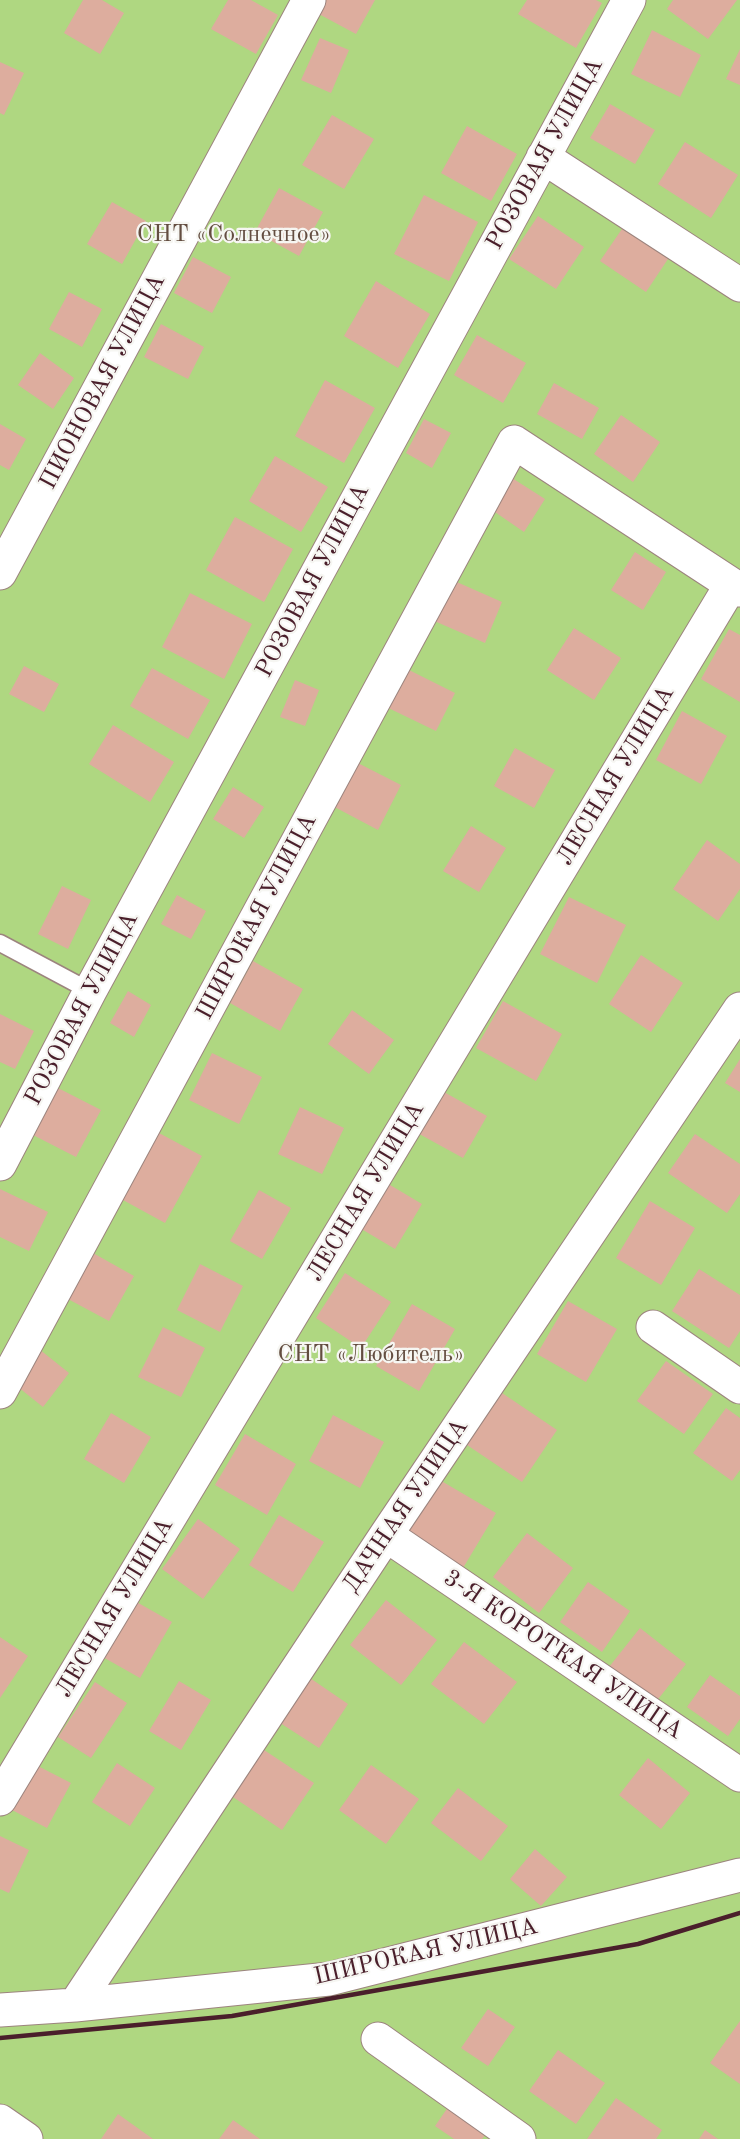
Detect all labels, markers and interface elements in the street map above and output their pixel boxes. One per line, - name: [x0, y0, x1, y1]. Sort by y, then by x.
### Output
- street label: РОЗОВАЯ УЛИЦА: [480, 53, 610, 255]
- park label: СНТ «Солнечное»: [137, 221, 331, 249]
- street label: ПИОНОВАЯ УЛИЦА: [34, 269, 172, 495]
- street label: РОЗОВАЯ УЛИЦА: [250, 479, 376, 683]
- street label: ЛЕСНАЯ УЛИЦА: [551, 681, 681, 871]
- street label: ШИРОКАЯ УЛИЦА: [191, 809, 323, 1025]
- street label: РОЗОВАЯ УЛИЦА: [19, 907, 145, 1111]
- street label: ЛЕСНАЯ УЛИЦА: [301, 1097, 431, 1287]
- park label: СНТ «Любитель»: [278, 1341, 464, 1369]
- street label: ДАЧНАЯ УЛИЦА: [337, 1414, 475, 1598]
- street label: ЛЕСНАЯ УЛИЦА: [50, 1513, 180, 1703]
- street label: 3-Я КОРОТКАЯ УЛИЦА: [438, 1564, 688, 1746]
- street label: ШИРОКАЯ УЛИЦА: [311, 1912, 541, 1992]

